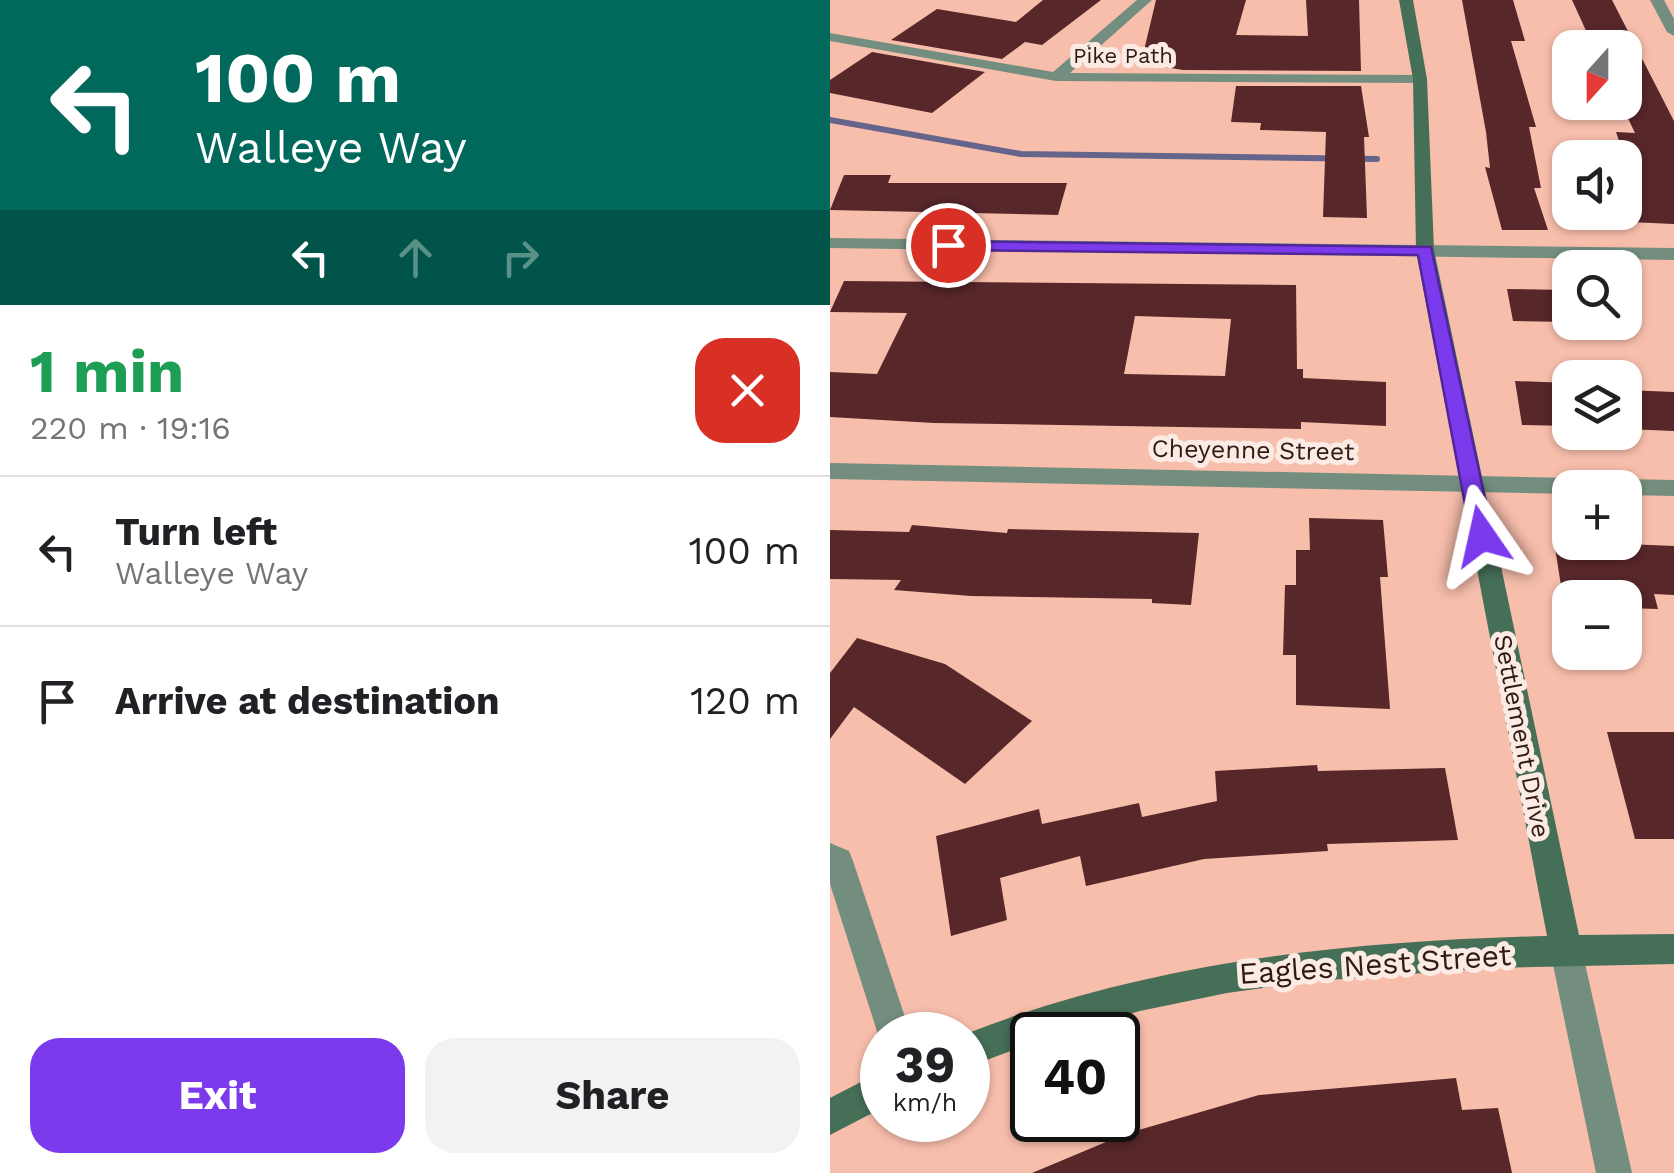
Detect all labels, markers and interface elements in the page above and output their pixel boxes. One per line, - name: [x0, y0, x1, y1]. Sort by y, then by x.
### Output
- north arrow: [1552, 30, 1642, 120]
- map controls: [1552, 30, 1642, 670]
- text: 100 m: [195, 37, 401, 119]
- icon: left: [30, 40, 160, 170]
- street label: Pike Path: [1073, 43, 1173, 68]
- text: Walleye Way: [195, 121, 467, 174]
- button: sound: [1552, 140, 1642, 230]
- pin: [906, 203, 991, 288]
- icon: arrive: [921, 218, 976, 273]
- icon: left: [283, 230, 338, 285]
- icon: ahead: [388, 230, 443, 285]
- icon: right: [493, 230, 548, 285]
- button: search: [1552, 250, 1642, 340]
- text: 1 min: [30, 336, 184, 407]
- button: close: [695, 338, 800, 443]
- button: layers: [1552, 360, 1642, 450]
- text: 220 m · 19:16: [30, 409, 231, 447]
- street label: Cheyenne Street: [1151, 434, 1355, 466]
- button: +: [1552, 470, 1642, 560]
- position arrow: [1430, 484, 1534, 588]
- text: Turn left: [115, 510, 277, 554]
- icon: left: [30, 524, 85, 579]
- text: 100 m: [689, 529, 800, 573]
- text: Walleye Way: [115, 554, 308, 592]
- button: −: [1552, 580, 1642, 670]
- street label: Settlement Drive: [1488, 632, 1556, 840]
- icon: arrive: [30, 674, 85, 729]
- text: Arrive at destination: [115, 679, 500, 723]
- text: 120 m: [690, 679, 800, 723]
- street label: Eagles Nest Street: [1238, 937, 1513, 991]
- speed limit sign: 40: [1010, 1012, 1140, 1142]
- text: 39: [895, 1035, 955, 1094]
- button: Exit: [30, 1038, 405, 1153]
- button: Share: [425, 1038, 800, 1153]
- text: km/h: [893, 1088, 957, 1117]

